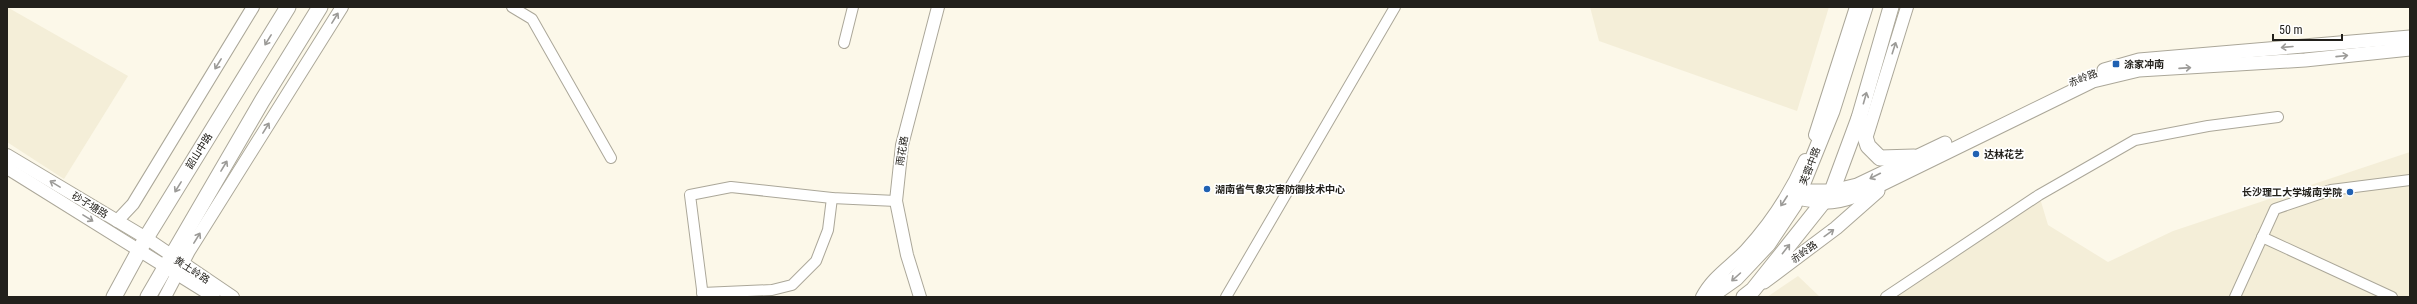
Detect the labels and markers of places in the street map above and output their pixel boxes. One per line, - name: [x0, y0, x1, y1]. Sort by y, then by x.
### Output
- marker: 涂家冲南: [2111, 59, 2121, 69]
- place label: 涂家冲南: [2124, 59, 2164, 70]
- marker: 达林花艺: [1971, 149, 1981, 159]
- place label: 达林花艺: [1984, 149, 2024, 160]
- marker: 湖南省气象灾害防御技术中心: [1202, 184, 1212, 194]
- place label: 湖南省气象灾害防御技术中心: [1215, 184, 1345, 195]
- place label: 长沙理工大学城南学院: [2242, 186, 2342, 198]
- marker: 长沙理工大学城南学院: [2345, 187, 2355, 197]

